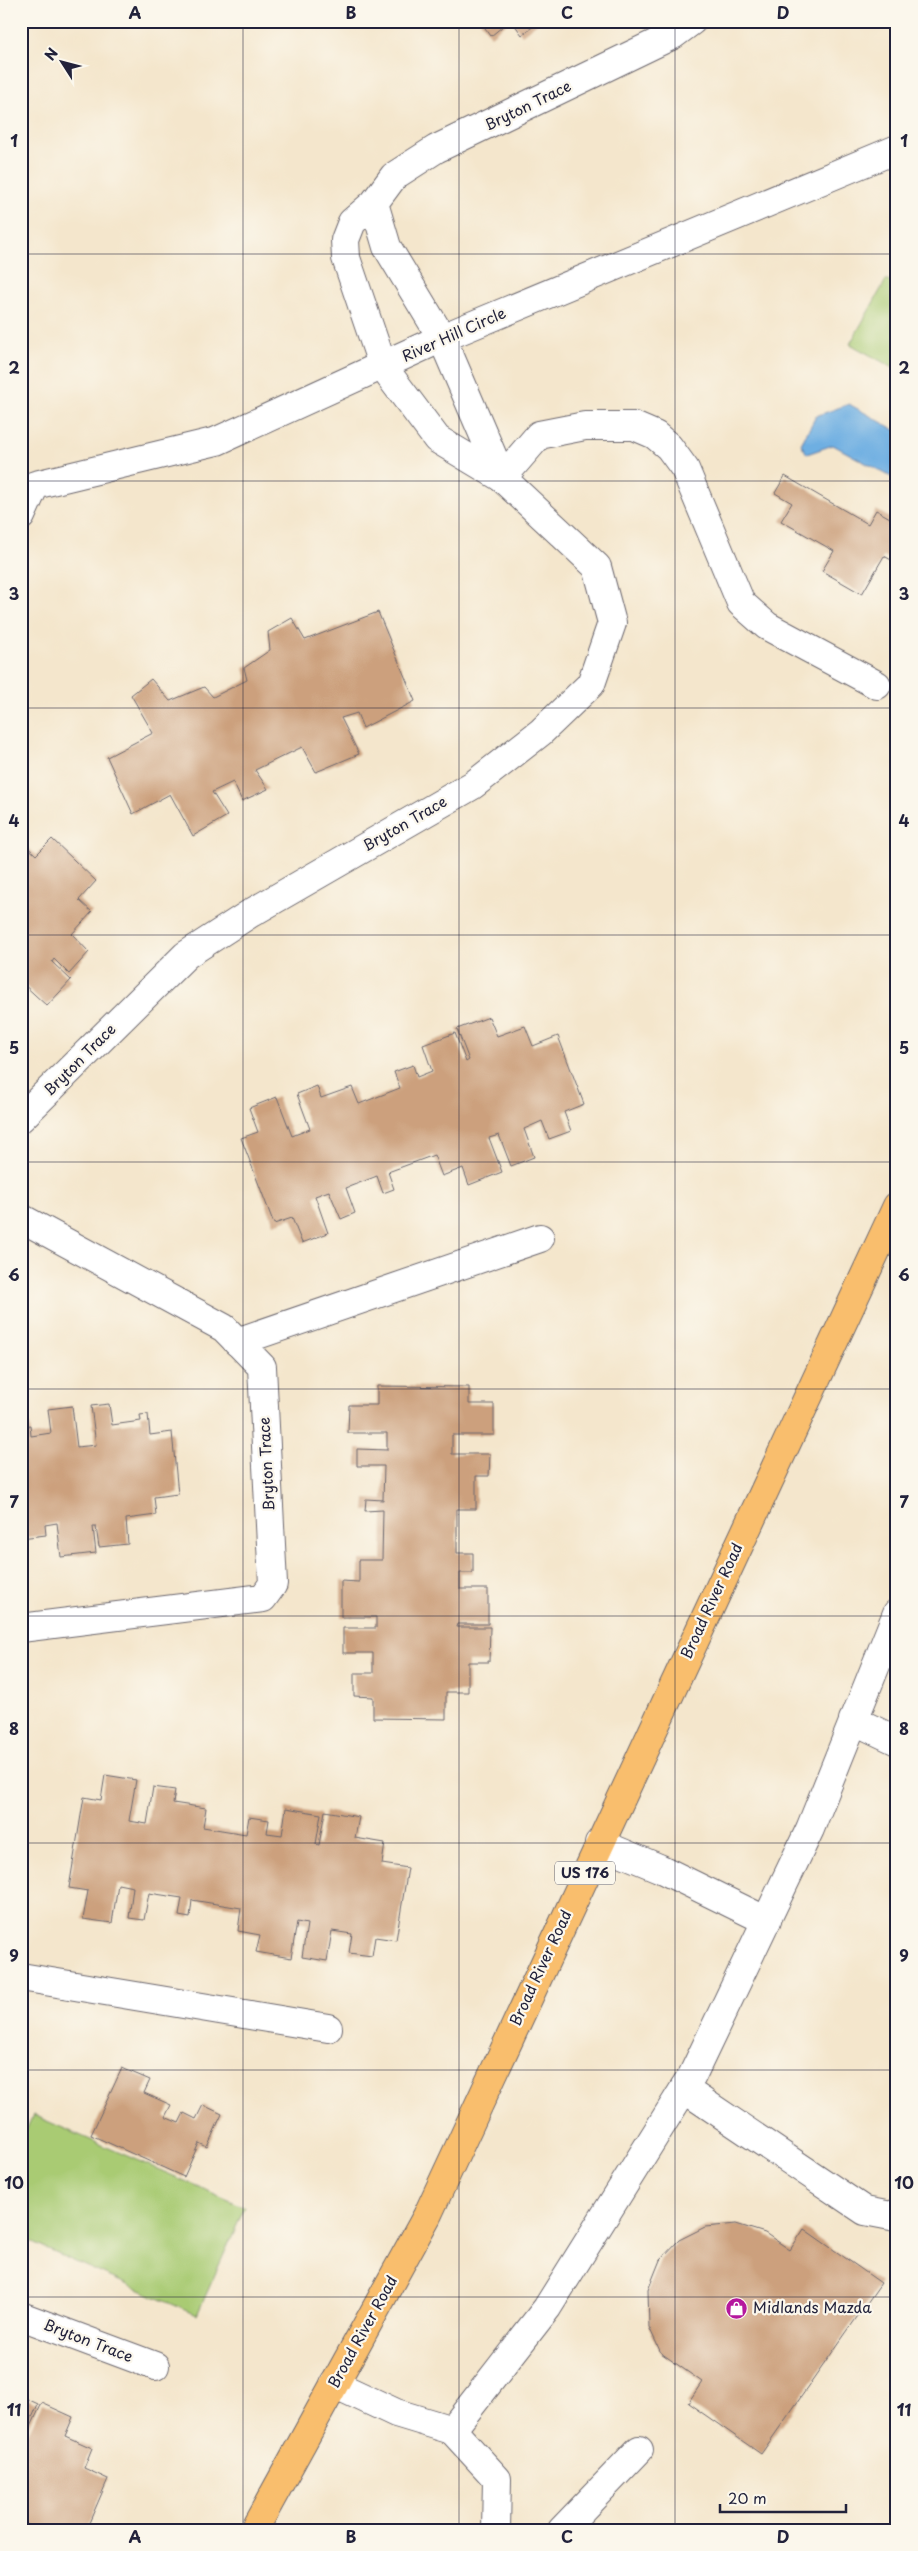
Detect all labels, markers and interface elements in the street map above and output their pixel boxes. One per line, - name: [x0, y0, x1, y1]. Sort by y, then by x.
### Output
- text: A: [129, 0, 142, 24]
- text: B: [346, 0, 357, 24]
- text: C: [561, 0, 573, 24]
- text: D: [777, 0, 789, 24]
- north arrow: [38, 38, 88, 88]
- text: N: [39, 43, 63, 65]
- street label: Bryton Trace: [480, 74, 575, 136]
- text: 1: [10, 128, 18, 152]
- text: 1: [900, 128, 908, 152]
- street label: River Hill Circle: [398, 300, 509, 367]
- text: 2: [8, 355, 20, 379]
- text: 2: [898, 355, 910, 379]
- text: 3: [9, 581, 19, 605]
- text: 3: [899, 581, 909, 605]
- street label: Bryton Trace: [358, 789, 451, 856]
- text: 4: [9, 808, 20, 832]
- text: 4: [899, 808, 910, 832]
- street label: Bryton Trace: [38, 1018, 120, 1100]
- text: 5: [9, 1035, 19, 1059]
- text: 5: [899, 1035, 909, 1059]
- text: 6: [8, 1262, 20, 1286]
- text: 6: [898, 1262, 910, 1286]
- street label: Bryton Trace: [252, 1416, 279, 1512]
- text: 7: [9, 1489, 19, 1513]
- text: 7: [899, 1489, 909, 1513]
- street label: Broad River Road: [674, 1539, 748, 1662]
- text: 8: [9, 1716, 19, 1740]
- text: 8: [899, 1716, 909, 1740]
- road number: US 176: [555, 1862, 615, 1885]
- street label: Broad River Road: [503, 1906, 577, 2029]
- text: 9: [9, 1943, 19, 1967]
- text: 9: [899, 1943, 909, 1967]
- text: 10: [4, 2170, 24, 2194]
- text: 10: [894, 2170, 914, 2194]
- street label: Broad River Road: [321, 2271, 402, 2392]
- place label: Midlands Mazda: [753, 2295, 872, 2318]
- shop icon: Midlands Mazda: [725, 2296, 749, 2320]
- street label: Bryton Trace: [40, 2312, 137, 2367]
- text: 11: [7, 2397, 21, 2421]
- text: 11: [897, 2397, 911, 2421]
- scale bar: [720, 2481, 847, 2513]
- text: 20 m: [728, 2486, 767, 2509]
- text: A: [129, 2524, 142, 2548]
- text: B: [346, 2524, 357, 2548]
- text: C: [561, 2524, 573, 2548]
- text: D: [777, 2524, 789, 2548]

